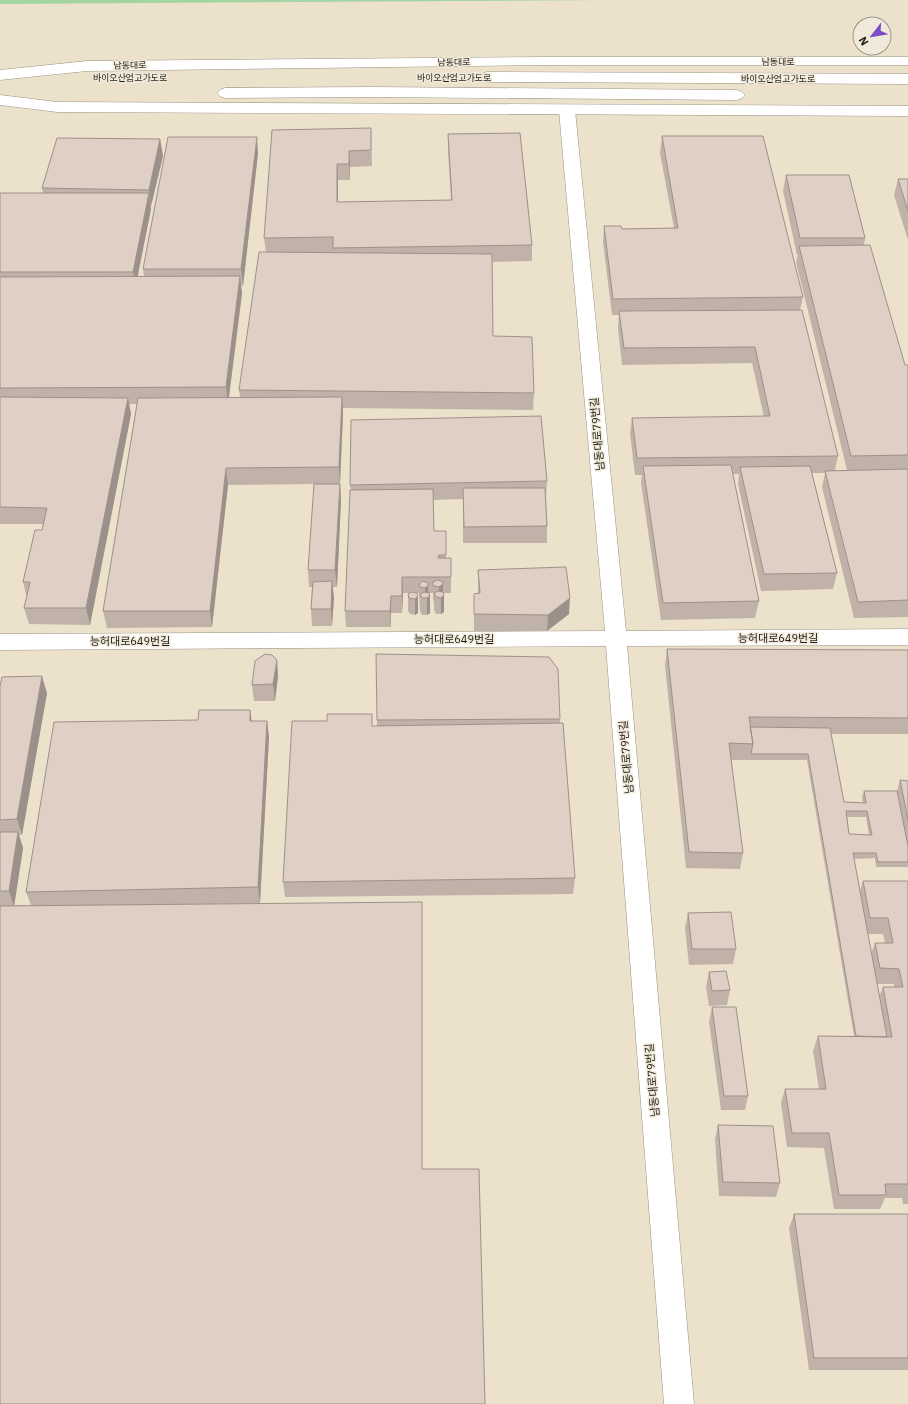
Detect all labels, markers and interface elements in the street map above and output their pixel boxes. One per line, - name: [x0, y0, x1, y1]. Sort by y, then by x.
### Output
- north arrow: [852, 16, 892, 56]
- text: N: [855, 34, 871, 48]
- street label: 남동대로: [437, 56, 471, 68]
- street label: 남동대로: [761, 56, 795, 67]
- street label: 남동대로: [113, 59, 147, 71]
- street label: 바이오산업고가도로: [93, 72, 167, 83]
- street label: 바이오산업고가도로: [417, 72, 491, 83]
- street label: 바이오산업고가도로: [741, 73, 815, 84]
- street label: 남동대로79번길: [587, 397, 607, 471]
- street label: 능허대로649번길: [738, 631, 818, 645]
- street label: 능허대로649번길: [414, 632, 494, 646]
- street label: 능허대로649번길: [90, 634, 170, 648]
- street label: 남동대로79번길: [616, 720, 636, 794]
- street label: 남동대로79번길: [642, 1043, 662, 1117]

